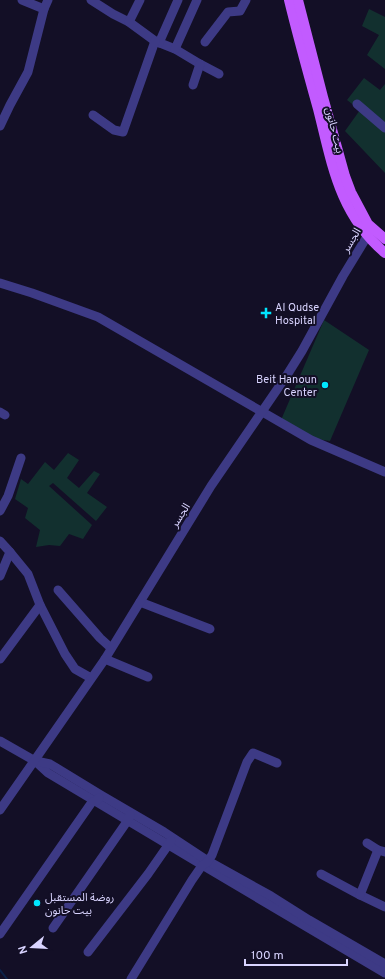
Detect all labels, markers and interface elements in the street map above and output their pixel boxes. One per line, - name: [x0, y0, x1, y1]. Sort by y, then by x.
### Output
- street label: بيت حانون: [322, 106, 347, 155]
- street label: الجسر: [339, 226, 365, 256]
- place label: Al Qudse Hospital: [275, 301, 319, 328]
- marker: Al Qudse Hospital: [260, 307, 272, 319]
- place label: Beit Hanoun Center: [256, 373, 318, 400]
- marker: Beit Hanoun Center: [320, 380, 330, 390]
- street label: الجسر: [167, 501, 194, 531]
- place label: روضة المستقبل بيت حانون: [45, 891, 114, 918]
- marker: روضة المستقبل بيت حانون: [32, 898, 42, 908]
- north arrow: [12, 927, 52, 967]
- scale bar: [245, 941, 347, 967]
- text: N: [16, 944, 31, 956]
- text: 100 m: [251, 948, 284, 964]

